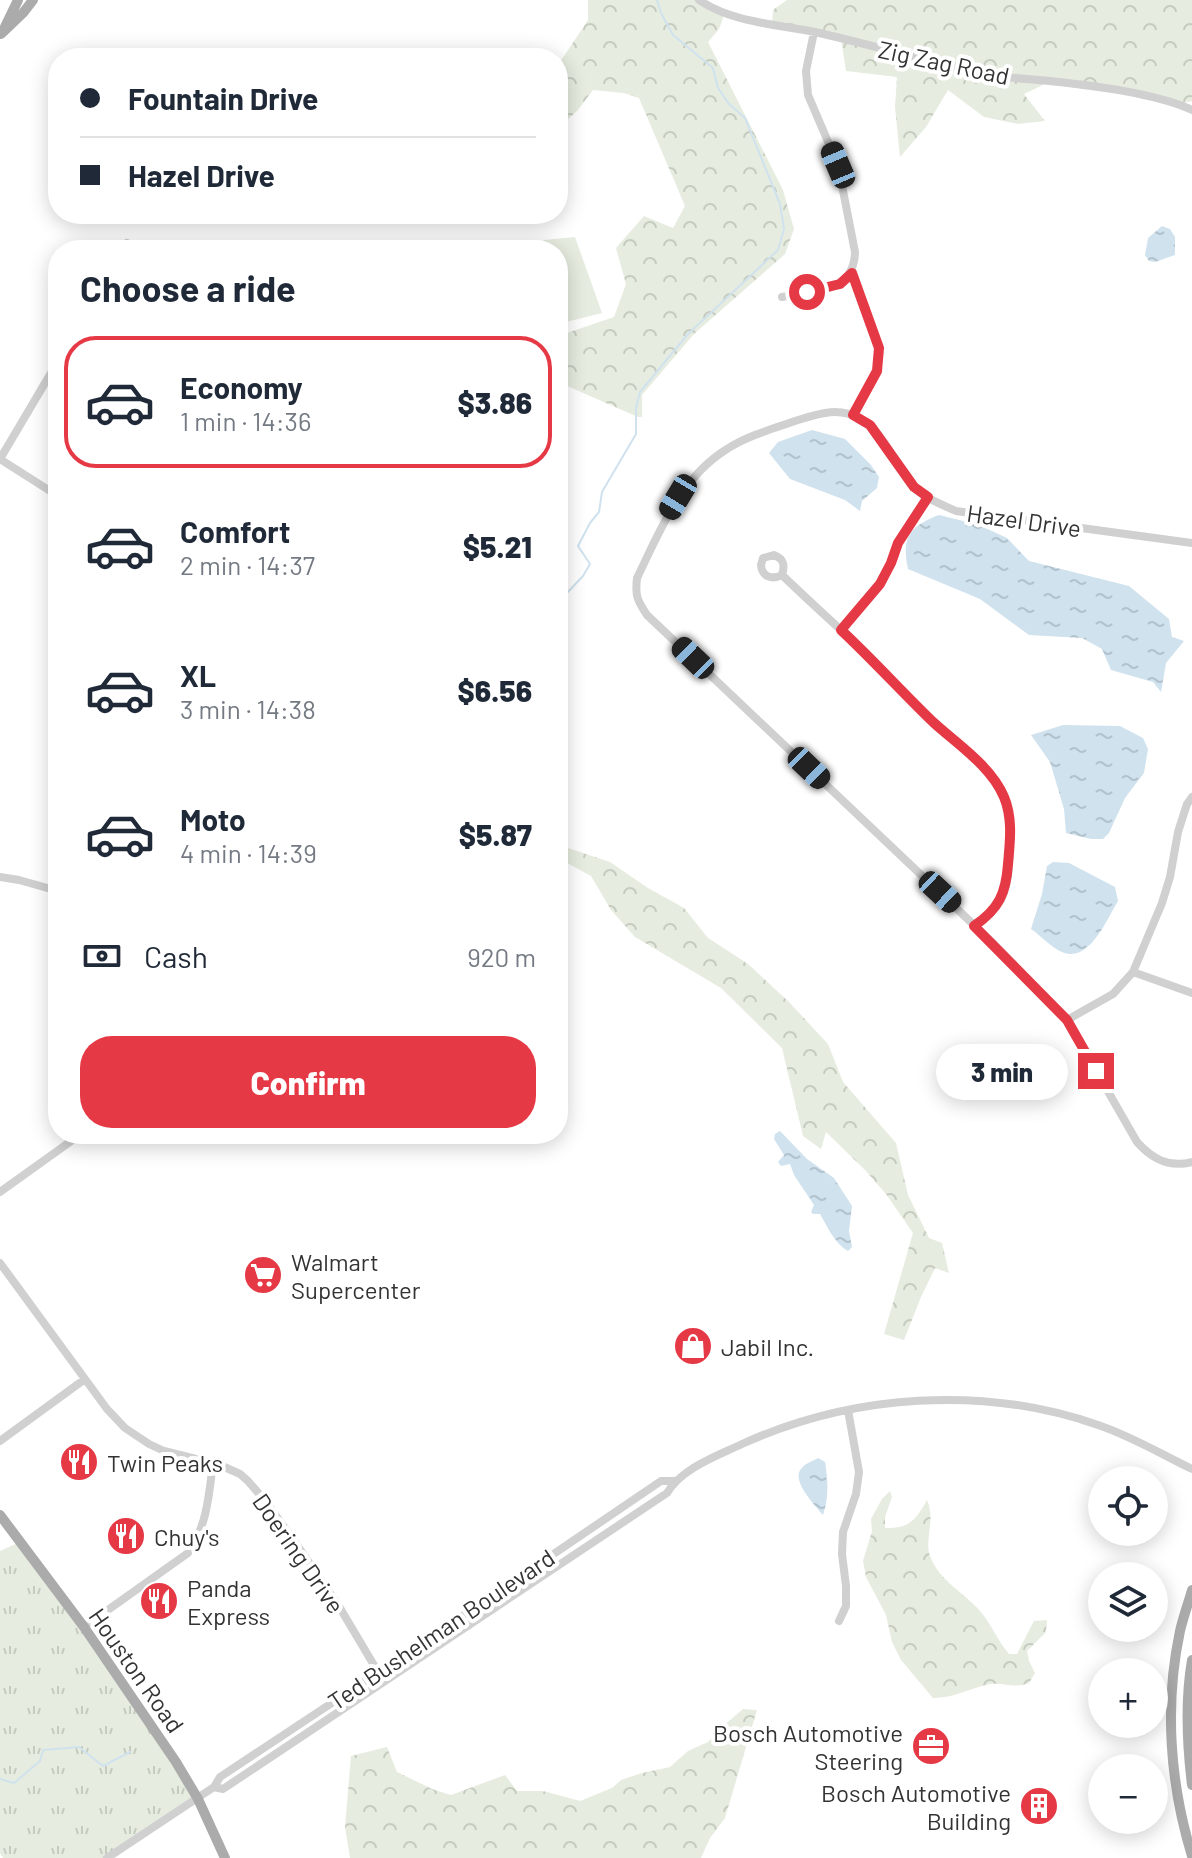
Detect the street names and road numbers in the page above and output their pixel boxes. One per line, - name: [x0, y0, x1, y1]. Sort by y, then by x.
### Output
- street label: Zig Zag Road: [876, 34, 1012, 90]
- street label: Hazel Drive: [965, 498, 1083, 542]
- street label: Doering Drive: [247, 1488, 351, 1618]
- street label: Ted Bushelman Boulevard: [322, 1542, 560, 1716]
- street label: Houston Road: [83, 1602, 191, 1738]

